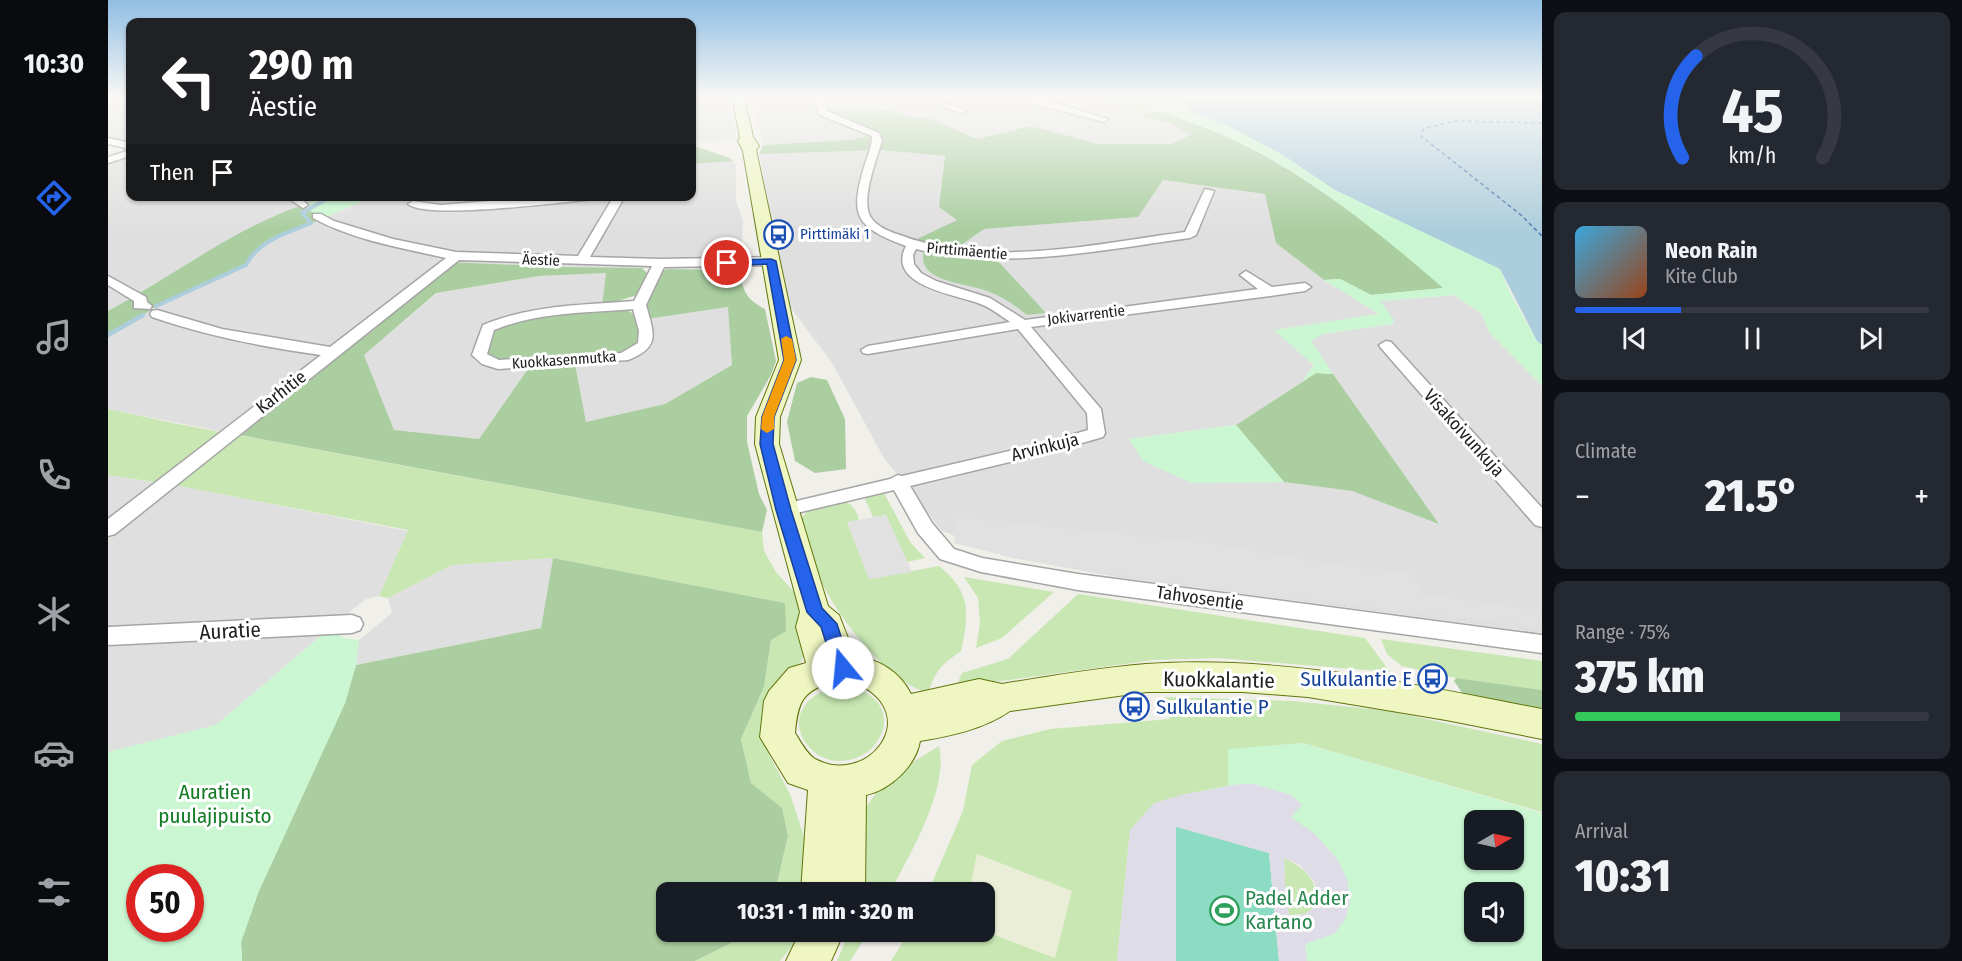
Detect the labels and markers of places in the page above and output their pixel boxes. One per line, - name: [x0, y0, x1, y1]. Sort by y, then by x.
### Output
- bus stop icon: Pirttimäki 1: [763, 218, 795, 250]
- place label: Pirttimäki 1: [800, 225, 869, 243]
- pin: [701, 237, 752, 288]
- bus stop icon: Sulkulantie E: [1417, 663, 1449, 695]
- place label: Sulkulantie E: [1300, 666, 1412, 692]
- bus stop icon: Sulkulantie P: [1119, 691, 1151, 723]
- place label: Sulkulantie P: [1156, 694, 1269, 720]
- place label: Padel Adder Kartano: [1245, 885, 1349, 935]
- sports icon: Padel Adder Kartano: [1208, 894, 1240, 926]

